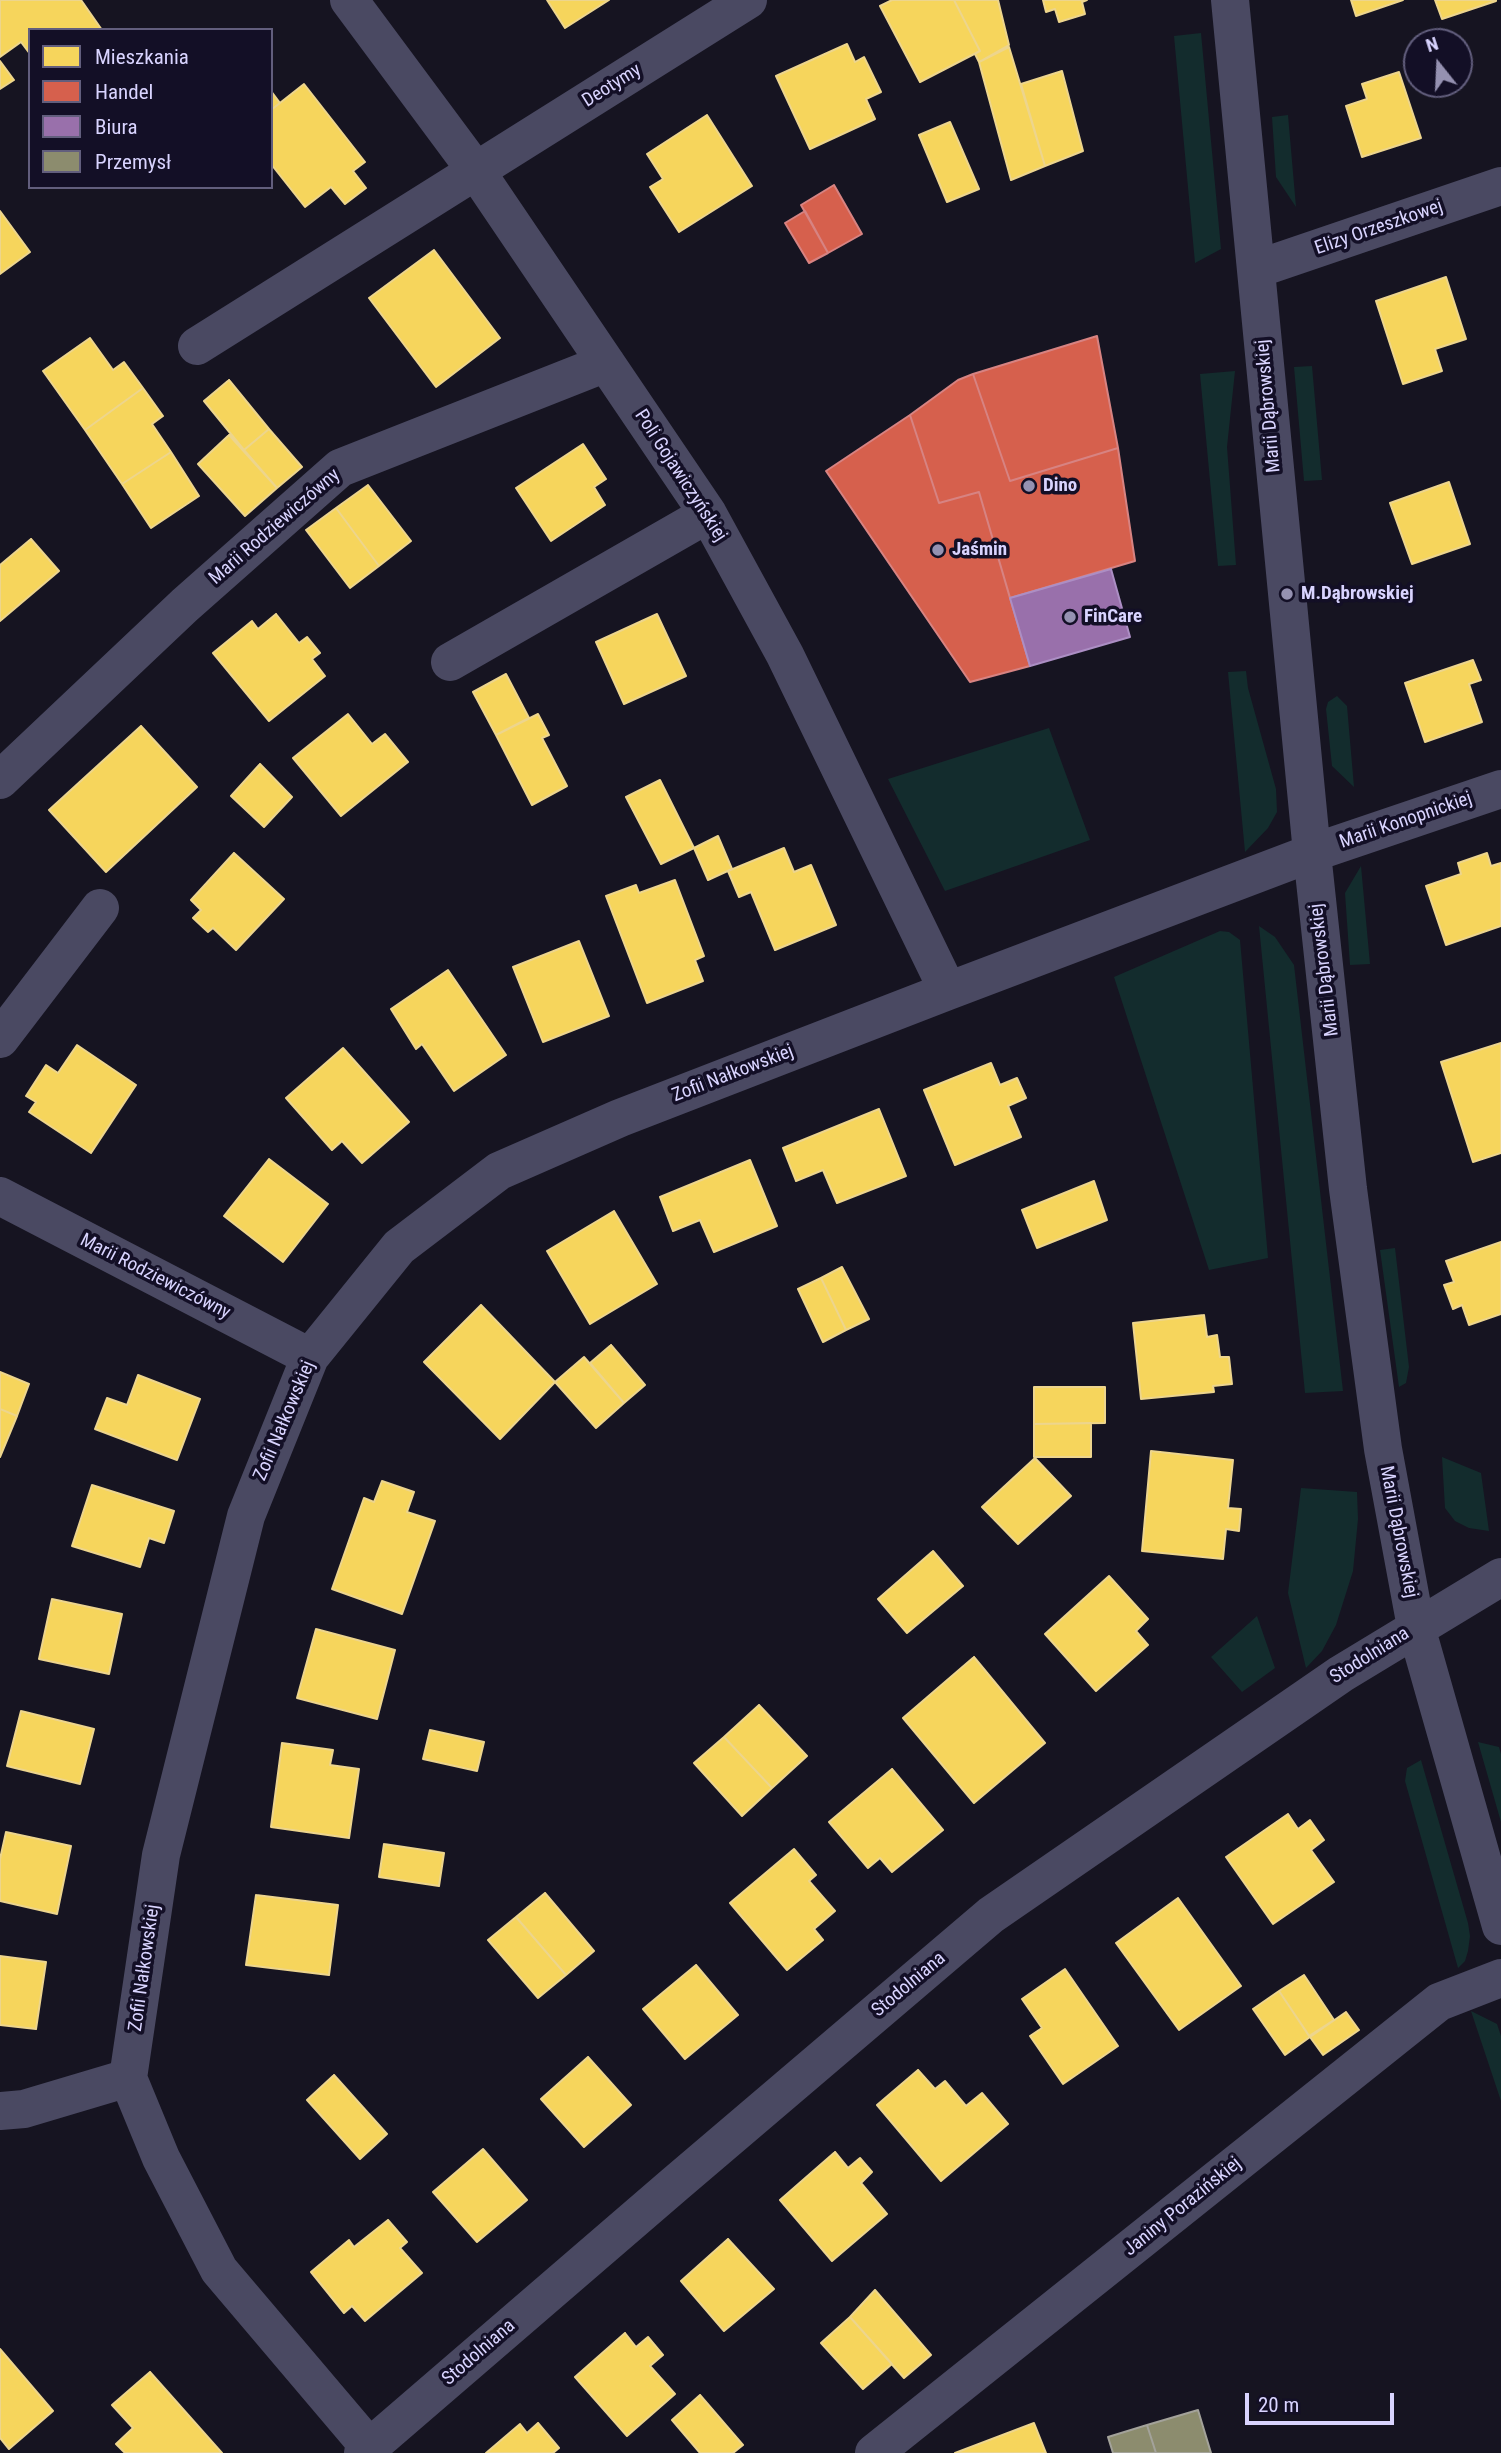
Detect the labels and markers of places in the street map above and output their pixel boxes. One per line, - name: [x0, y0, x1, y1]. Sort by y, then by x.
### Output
- place label: Dino: [1043, 475, 1077, 497]
- marker: Dino: [1021, 478, 1037, 494]
- place label: Jaśmin: [952, 539, 1007, 561]
- marker: Jaśmin: [930, 542, 946, 558]
- place label: M.Dąbrowskiej: [1301, 583, 1414, 605]
- marker: M.Dąbrowskiej: [1279, 586, 1295, 602]
- place label: FinCare: [1084, 606, 1142, 628]
- marker: FinCare: [1062, 609, 1078, 625]

